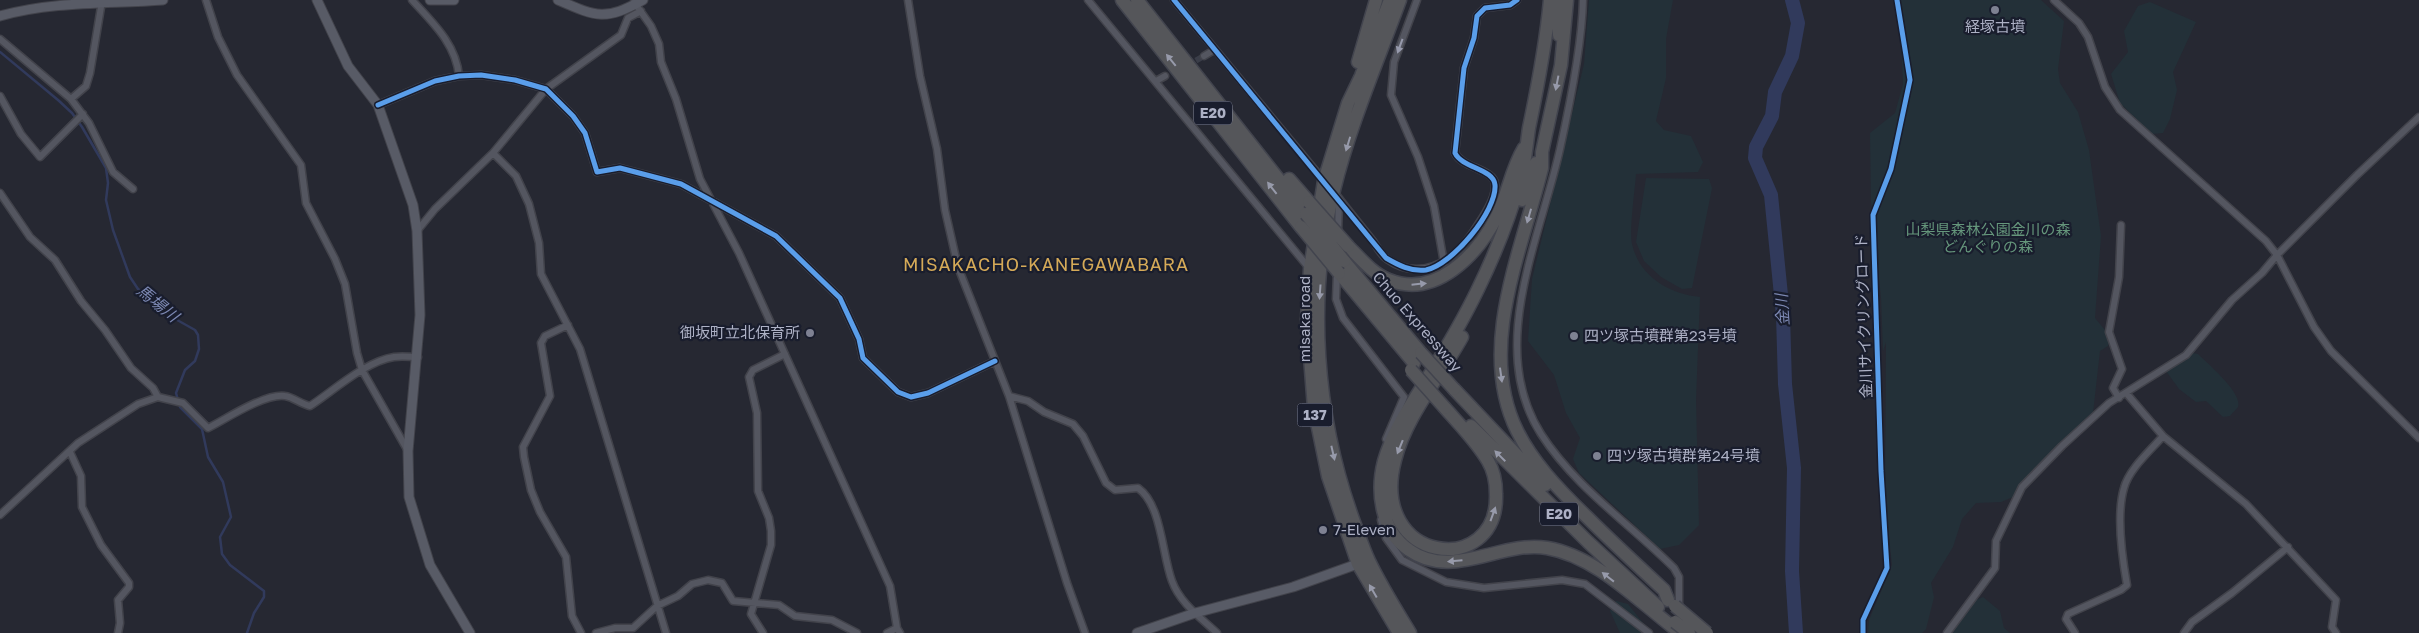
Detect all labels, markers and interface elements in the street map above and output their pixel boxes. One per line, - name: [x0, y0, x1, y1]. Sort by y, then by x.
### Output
- marker: 経塚古墳: [1989, 4, 2001, 16]
- place label: 経塚古墳: [1965, 17, 2025, 35]
- one-way arrow: [1396, 39, 1404, 54]
- one-way arrow: [1166, 54, 1177, 67]
- one-way arrow: [1553, 75, 1561, 91]
- road number: E20: [1194, 102, 1232, 125]
- one-way arrow: [1343, 137, 1351, 152]
- one-way arrow: [1266, 182, 1277, 195]
- one-way arrow: [1524, 209, 1532, 224]
- park label: 山梨県森林公園金川の森 どんぐりの森: [1905, 220, 2071, 255]
- street label: 金川サイクリングロード: [1851, 233, 1875, 399]
- district label: MISAKACHO-KANEGAWABARA: [903, 253, 1189, 275]
- street label: Chuo Expressway: [1369, 268, 1466, 375]
- street label: misaka road: [1295, 276, 1313, 362]
- water label: 馬場川: [133, 280, 184, 327]
- one-way arrow: [1411, 280, 1427, 288]
- one-way arrow: [1315, 284, 1323, 300]
- water label: 金川: [1771, 291, 1793, 327]
- place label: 御坂町立北保育所: [680, 323, 800, 341]
- place label: 四ツ塚古墳群第23号墳: [1584, 326, 1736, 344]
- marker: 御坂町立北保育所: [804, 327, 816, 339]
- marker: 四ツ塚古墳群第23号墳: [1568, 330, 1580, 342]
- one-way arrow: [1498, 368, 1506, 384]
- road number: 137: [1298, 404, 1332, 426]
- one-way arrow: [1396, 440, 1404, 455]
- one-way arrow: [1329, 445, 1337, 460]
- place label: 四ツ塚古墳群第24号墳: [1607, 446, 1760, 464]
- one-way arrow: [1494, 450, 1506, 462]
- marker: 四ツ塚古墳群第24号墳: [1591, 450, 1603, 462]
- road number: E20: [1540, 502, 1578, 526]
- one-way arrow: [1490, 506, 1498, 521]
- place label: 7-Eleven: [1333, 520, 1395, 538]
- marker: 7-Eleven: [1317, 524, 1329, 536]
- one-way arrow: [1447, 557, 1463, 565]
- one-way arrow: [1602, 571, 1615, 582]
- one-way arrow: [1369, 585, 1378, 598]

